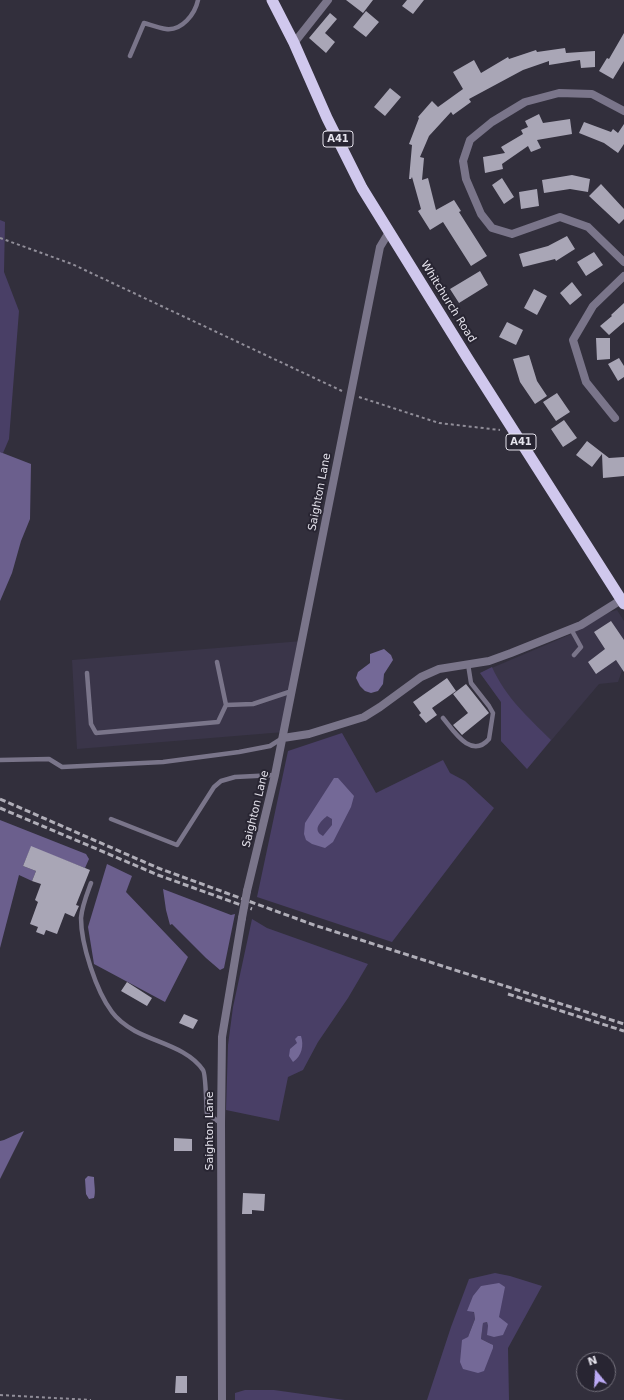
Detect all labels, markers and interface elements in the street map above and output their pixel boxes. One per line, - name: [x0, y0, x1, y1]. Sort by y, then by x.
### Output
- road number: A41: [323, 131, 353, 147]
- street label: Whitchurch Road: [418, 259, 478, 345]
- road number: A41: [506, 434, 536, 450]
- street label: Saighton Lane: [306, 452, 334, 532]
- street label: Saighton Lane: [240, 769, 272, 849]
- street label: Saighton Lane: [203, 1092, 217, 1170]
- north arrow: [576, 1352, 616, 1392]
- text: N: [586, 1353, 599, 1369]

